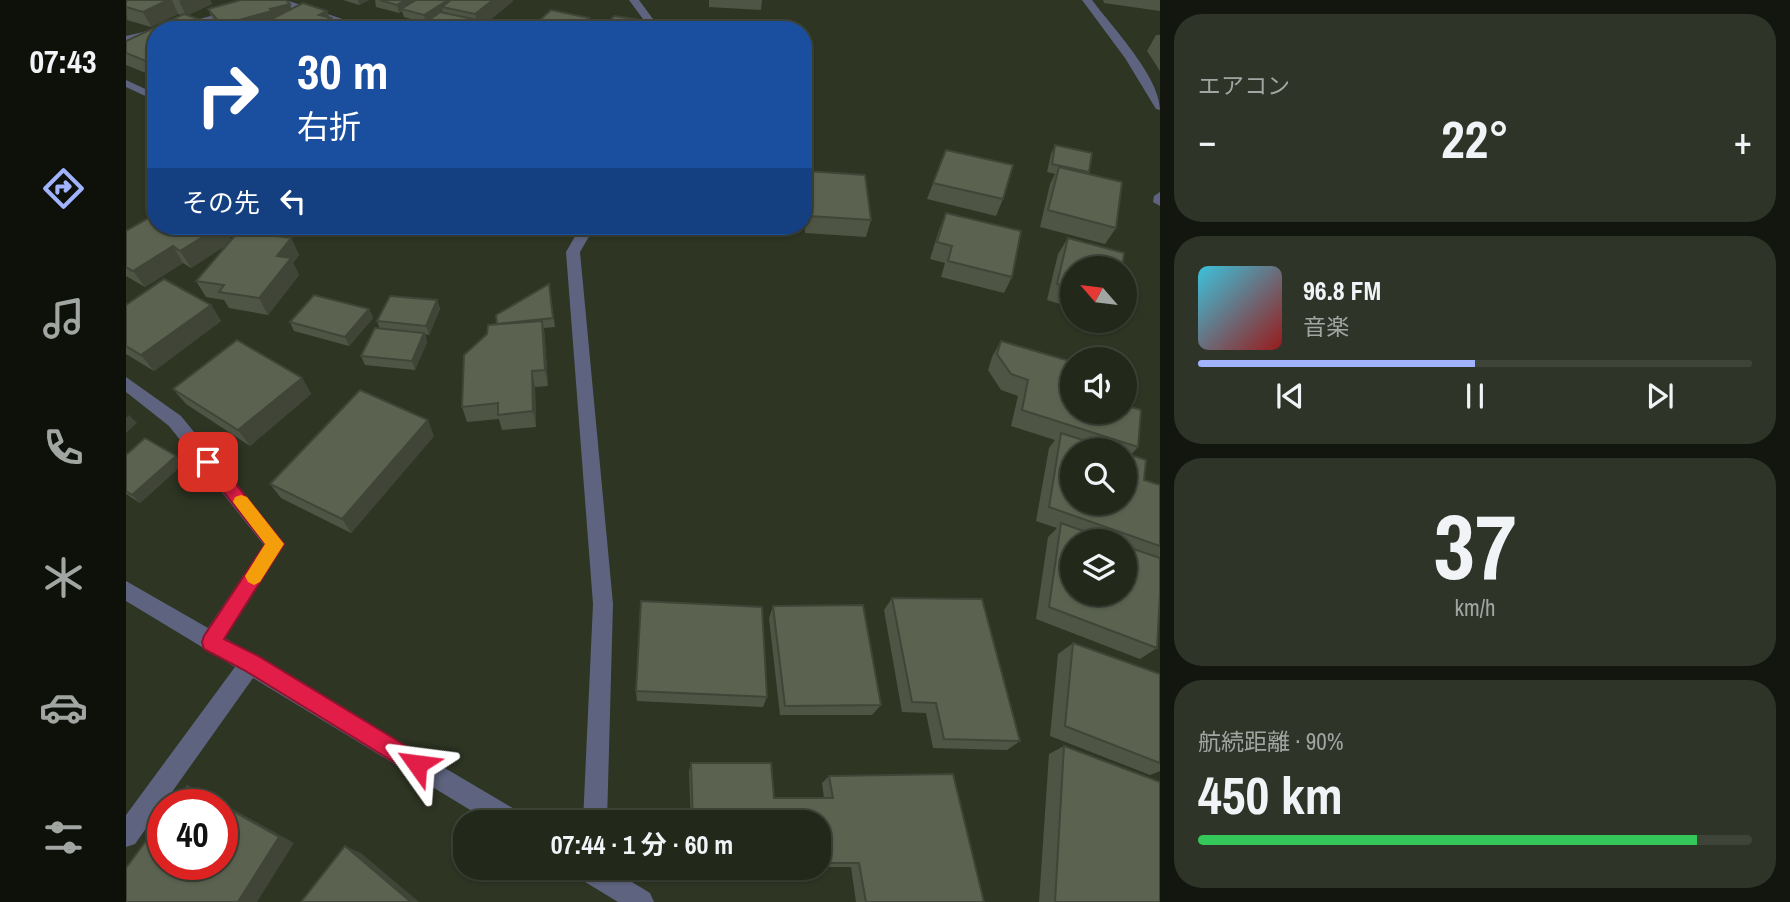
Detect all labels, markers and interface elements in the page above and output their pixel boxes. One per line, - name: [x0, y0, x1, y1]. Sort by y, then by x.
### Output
- text: 30 m: [297, 38, 389, 104]
- text: 07:43: [29, 40, 97, 83]
- icon: right: [182, 49, 273, 140]
- text: エアコン: [1198, 70, 1290, 101]
- text: 22°: [1441, 104, 1509, 174]
- text: 右折: [297, 105, 361, 148]
- text: −: [1198, 115, 1216, 166]
- text: +: [1734, 115, 1752, 166]
- icon: directions: [39, 164, 88, 213]
- icon: left: [274, 182, 312, 220]
- text: その先: [182, 185, 260, 220]
- north arrow: [1060, 256, 1138, 332]
- map controls: [1060, 256, 1137, 606]
- text: 96.8 FM: [1303, 273, 1381, 308]
- icon: music: [39, 294, 88, 343]
- text: 音楽: [1303, 311, 1349, 342]
- button: sound: [1060, 347, 1137, 424]
- icon: previous: [1271, 377, 1309, 415]
- icon: pause: [1456, 377, 1494, 415]
- icon: next: [1641, 377, 1679, 415]
- icon: phone: [39, 423, 88, 472]
- pin: [178, 432, 238, 492]
- button: search: [1060, 438, 1137, 515]
- icon: arrive: [189, 443, 227, 481]
- text: 37: [1434, 485, 1517, 607]
- button: layers: [1060, 529, 1137, 606]
- icon: climate: [39, 553, 88, 602]
- text: km/h: [1455, 592, 1495, 623]
- icon: car: [39, 683, 88, 732]
- text: 航続距離 · 90%: [1198, 726, 1343, 757]
- position arrow: [380, 727, 454, 801]
- text: 450 km: [1198, 760, 1343, 830]
- speed limit sign: 40: [147, 789, 238, 880]
- icon: filters: [39, 813, 88, 862]
- text: 07:44 · 1 分 · 60 m: [551, 827, 733, 862]

